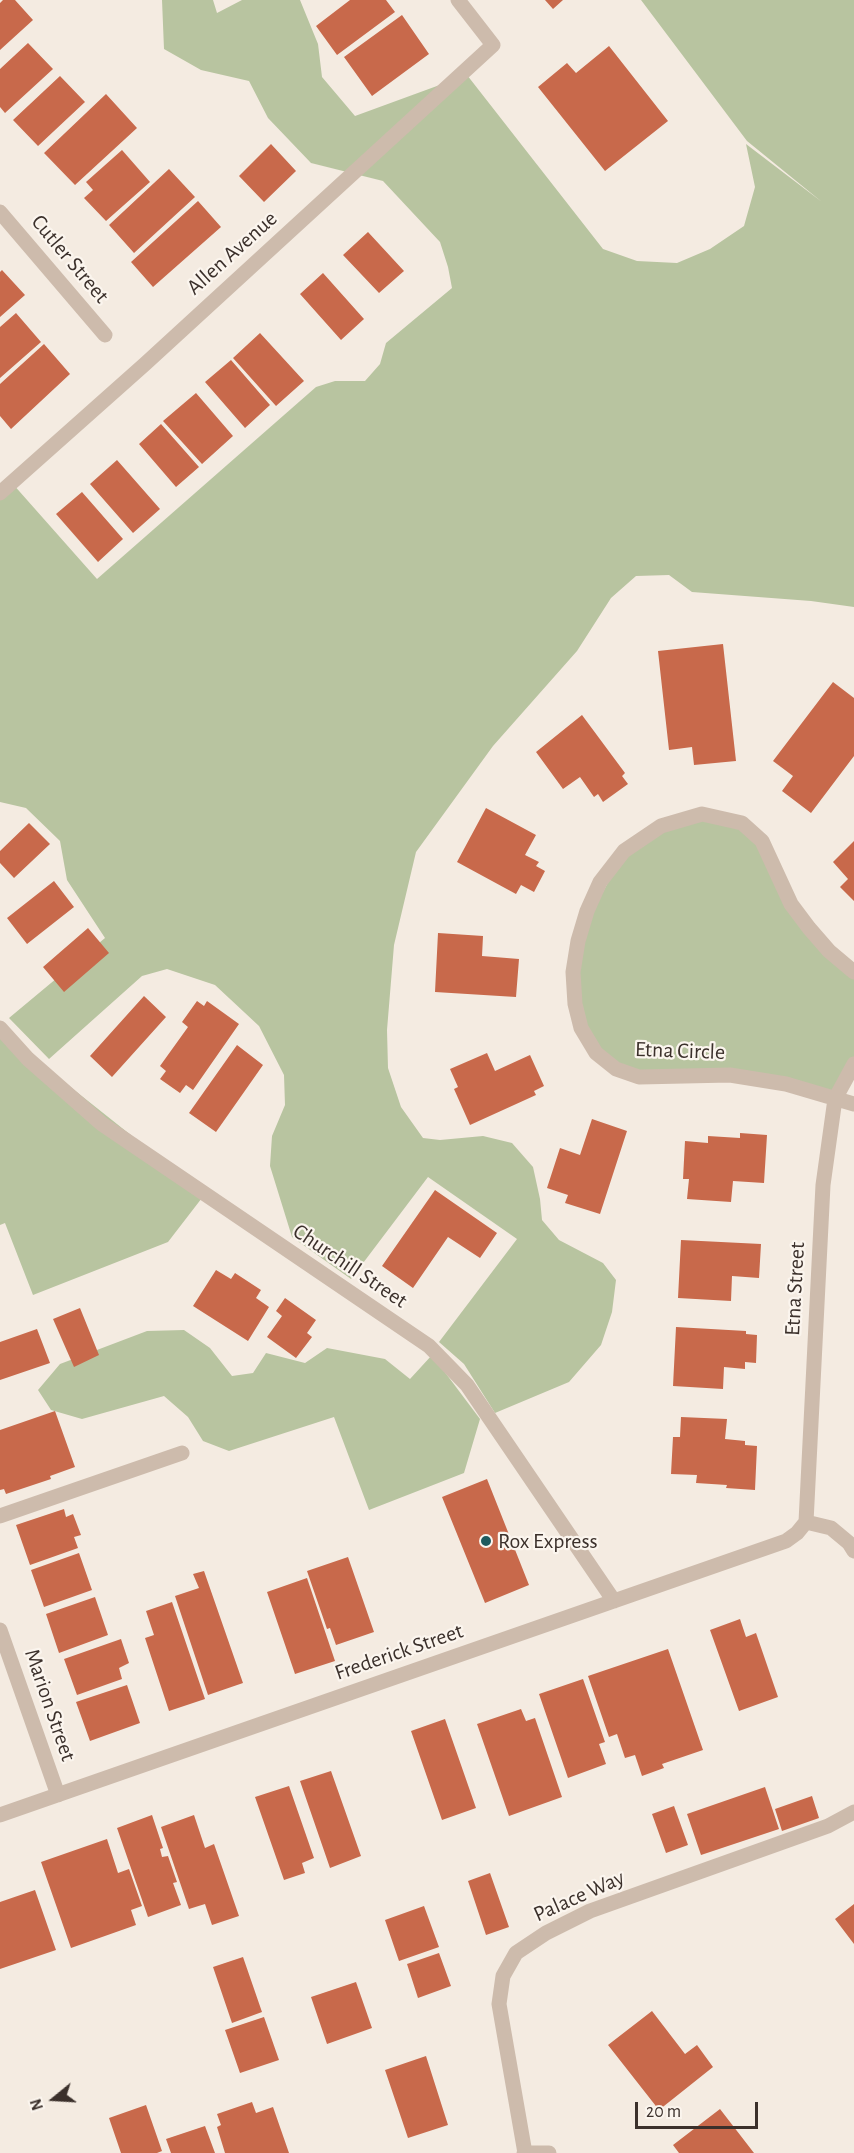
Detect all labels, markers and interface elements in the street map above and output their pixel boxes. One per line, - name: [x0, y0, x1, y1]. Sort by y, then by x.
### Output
- street label: Allen Avenue: [181, 205, 283, 301]
- street label: Cutler Street: [25, 209, 115, 309]
- street label: Etna Circle: [634, 1036, 726, 1066]
- street label: Churchill Street: [288, 1218, 412, 1314]
- street label: Etna Street: [779, 1241, 811, 1337]
- place label: Rox Express: [498, 1528, 598, 1554]
- marker: Rox Express: [479, 1534, 493, 1548]
- street label: Frederick Street: [331, 1618, 467, 1686]
- street label: Marion Street: [18, 1645, 82, 1765]
- street label: Palace Way: [530, 1864, 628, 1928]
- north arrow: [24, 2069, 84, 2129]
- scale bar: [638, 2090, 761, 2128]
- text: N: [28, 2097, 46, 2112]
- text: 20 m: [646, 2103, 681, 2121]

